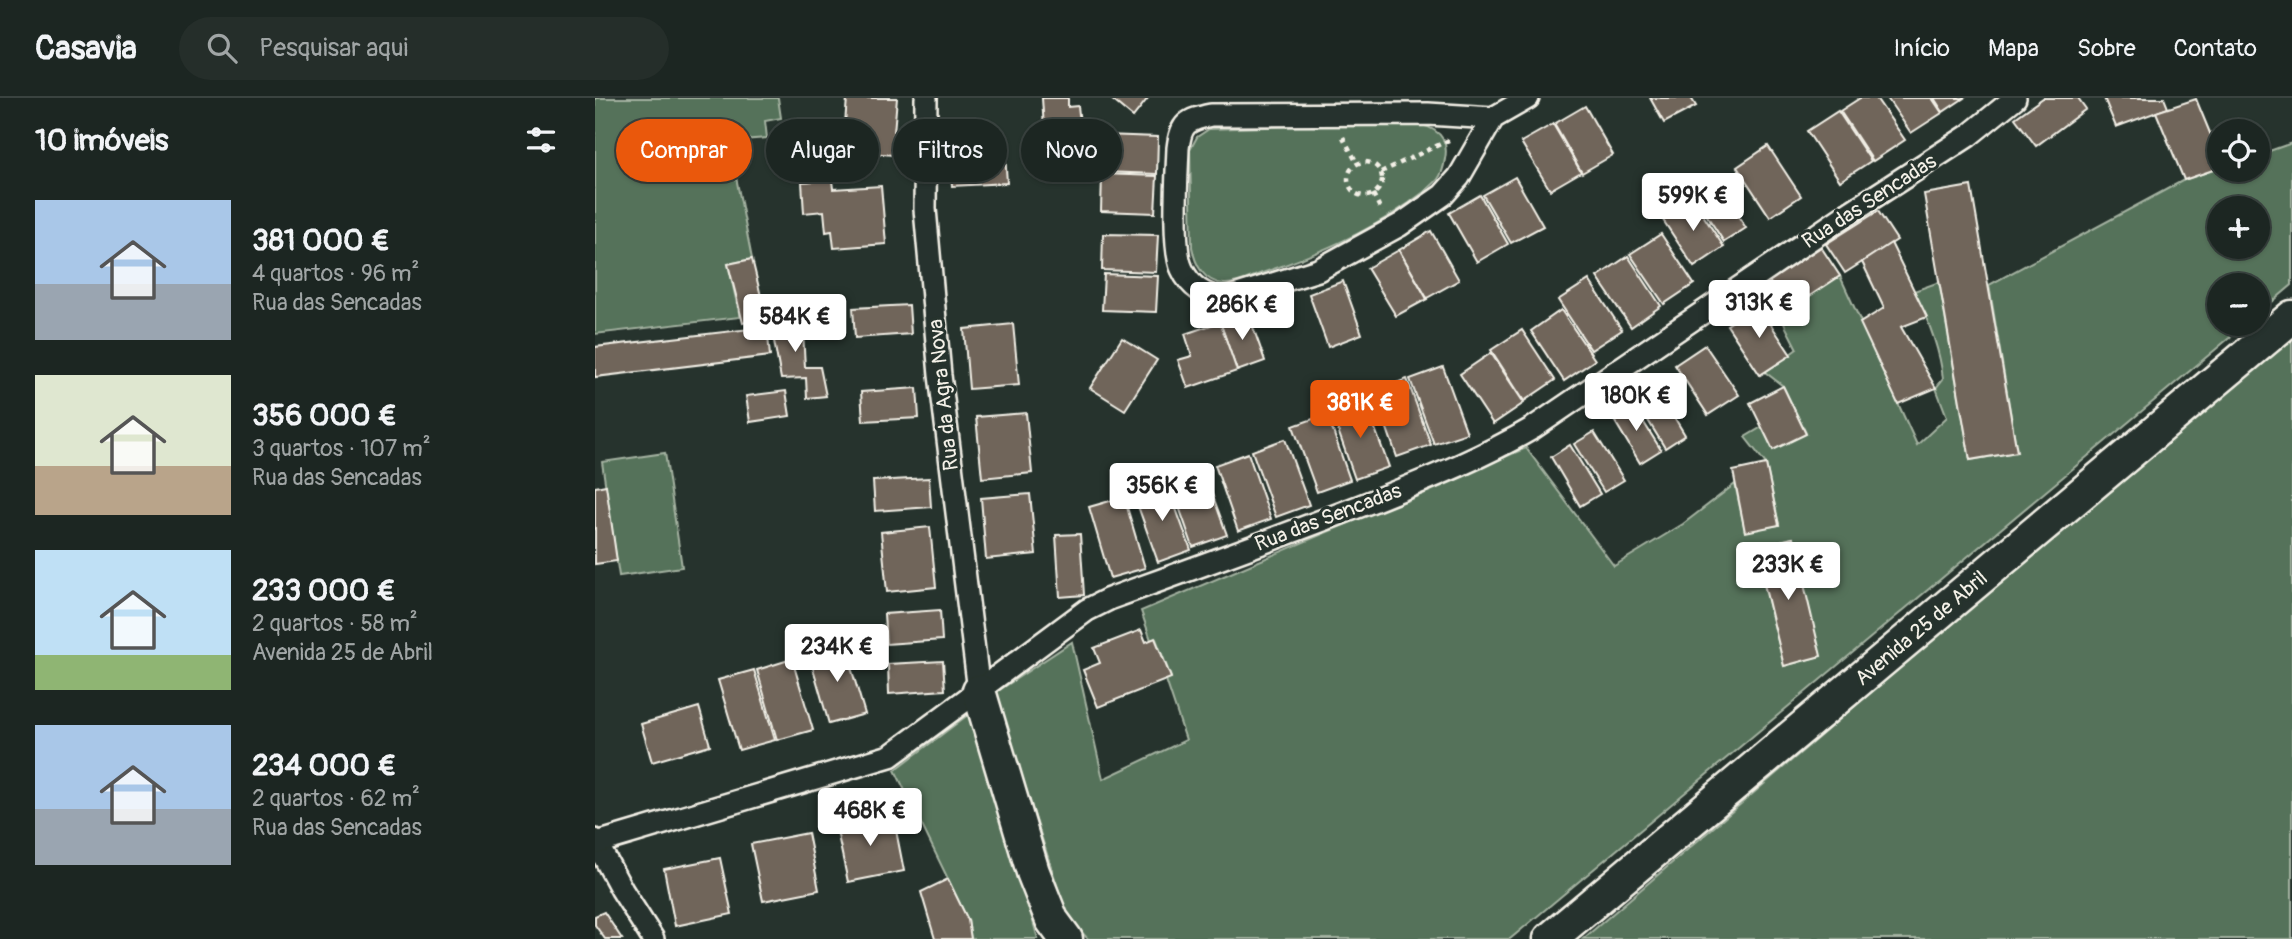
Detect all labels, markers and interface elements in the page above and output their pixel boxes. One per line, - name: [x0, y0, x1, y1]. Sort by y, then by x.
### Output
- search box: [179, 17, 669, 80]
- text: Casavia: [35, 28, 137, 69]
- icon: search: [203, 29, 241, 67]
- text: Pesquisar aqui: [259, 32, 408, 64]
- text: Início: [1894, 34, 1950, 63]
- text: Mapa: [1988, 34, 2039, 63]
- text: Sobre: [2077, 34, 2136, 63]
- text: Contato: [2174, 34, 2257, 63]
- chip: Comprar: [616, 119, 752, 182]
- chip: Alugar: [766, 119, 879, 182]
- chip: Filtros: [893, 119, 1007, 182]
- chip: Novo: [1021, 119, 1122, 182]
- map controls: [2207, 119, 2270, 336]
- button: locate: [2207, 119, 2270, 182]
- icon: filters: [522, 121, 560, 159]
- text: 10 imóveis: [35, 122, 168, 159]
- street label: Rua das Sencadas: [1797, 148, 1942, 255]
- pin: 599K €: [1636, 174, 1750, 233]
- text: 599K €: [1658, 181, 1728, 210]
- button: +: [2207, 196, 2270, 259]
- text: 381 000 €: [252, 222, 390, 259]
- icon: home: [91, 228, 175, 312]
- text: 4 quartos · 96 m²: [252, 259, 419, 288]
- button: −: [2207, 273, 2270, 336]
- pin: 313K €: [1702, 280, 1816, 340]
- pin: 286K €: [1185, 282, 1299, 342]
- text: Rua das Sencadas: [252, 288, 422, 317]
- text: 313K €: [1725, 288, 1793, 317]
- text: 286K €: [1206, 290, 1278, 319]
- pin: 584K €: [738, 294, 852, 354]
- text: 584K €: [759, 302, 831, 331]
- street label: Rua da Agra Nova: [922, 318, 965, 472]
- pin: 180K €: [1579, 374, 1693, 433]
- pin: 381K €: [1303, 380, 1417, 440]
- text: 180K €: [1601, 381, 1671, 410]
- text: 381K €: [1326, 388, 1394, 417]
- text: 356 000 €: [252, 397, 397, 434]
- icon: home: [91, 403, 175, 487]
- text: 3 quartos · 107 m²: [252, 434, 431, 463]
- text: Rua das Sencadas: [252, 463, 422, 492]
- pin: 356K €: [1105, 464, 1219, 523]
- text: 356K €: [1126, 471, 1198, 500]
- street label: Rua das Sencadas: [1251, 477, 1406, 558]
- pin: 233K €: [1731, 542, 1845, 602]
- text: 233K €: [1752, 550, 1824, 579]
- street label: Avenida 25 de Abril: [1849, 565, 1993, 692]
- text: 233 000 €: [252, 572, 396, 609]
- icon: home: [91, 578, 175, 662]
- text: 2 quartos · 58 m²: [252, 609, 418, 638]
- pin: 234K €: [780, 624, 894, 684]
- text: 234K €: [801, 632, 873, 661]
- text: Avenida 25 de Abril: [252, 638, 433, 667]
- text: 234 000 €: [252, 747, 396, 784]
- icon: home: [91, 753, 175, 837]
- text: 2 quartos · 62 m²: [252, 784, 420, 813]
- pin: 468K €: [813, 788, 927, 848]
- text: 468K €: [834, 796, 906, 825]
- text: Rua das Sencadas: [252, 813, 422, 842]

